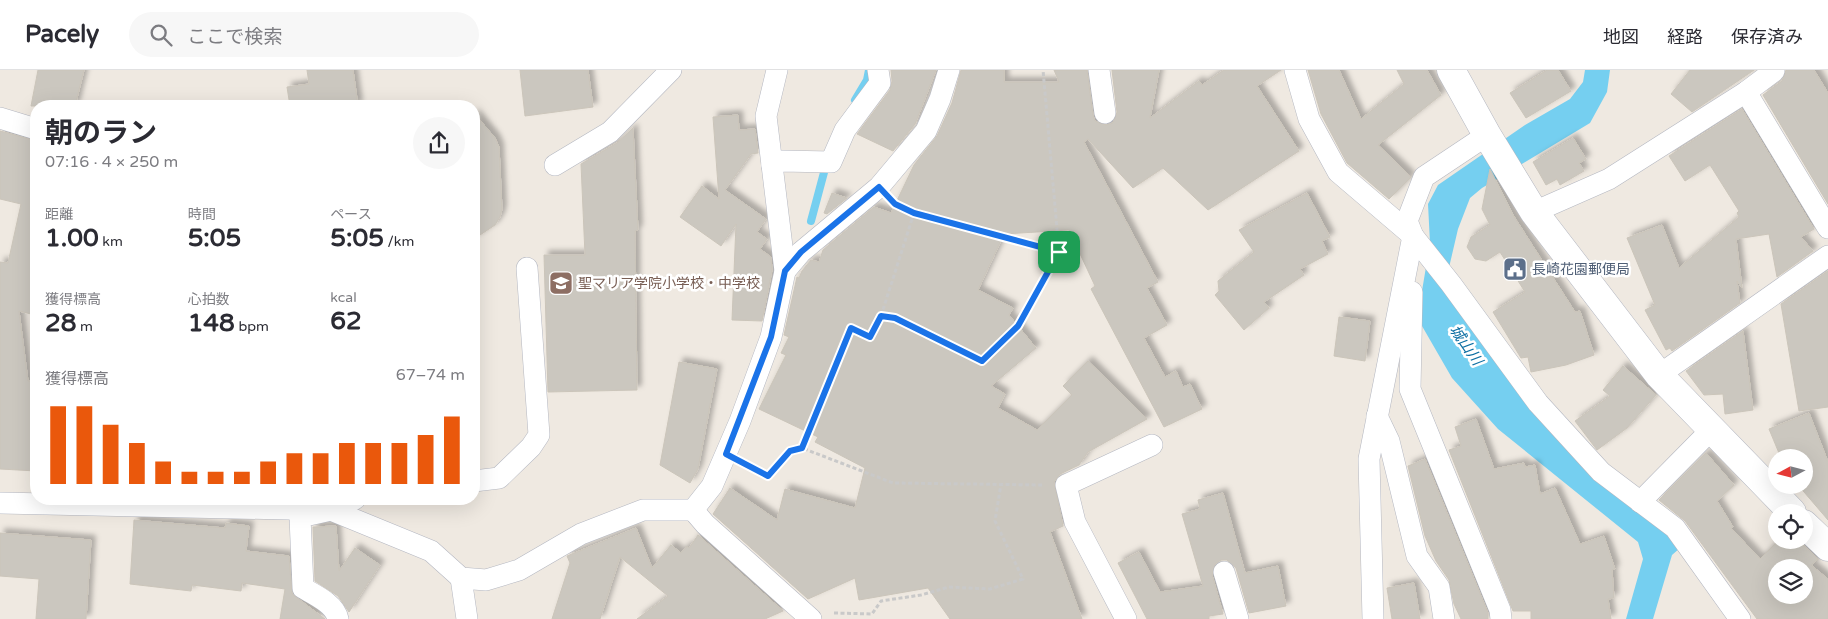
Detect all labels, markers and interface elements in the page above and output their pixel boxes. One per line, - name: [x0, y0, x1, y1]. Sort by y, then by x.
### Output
- search box: [129, 12, 479, 57]
- text: Pacely: [25, 20, 99, 49]
- icon: search: [147, 21, 175, 49]
- text: ここで検索: [187, 26, 282, 48]
- text: 地図: [1603, 26, 1639, 48]
- text: 経路: [1667, 26, 1703, 48]
- text: 保存済み: [1731, 26, 1803, 48]
- text: 朝のラン: [45, 116, 157, 150]
- button: share: [413, 117, 465, 169]
- text: 07:16 · 4 × 250 m: [45, 152, 178, 172]
- text: 距離: [45, 206, 73, 223]
- text: 時間: [188, 206, 216, 223]
- text: ペース: [330, 206, 372, 223]
- text: 1.00: [45, 223, 99, 253]
- text: 5:05: [188, 223, 241, 253]
- text: 5:05: [330, 223, 384, 253]
- pin: [1038, 231, 1080, 273]
- text: km: [99, 233, 123, 250]
- text: /km: [384, 233, 414, 250]
- icon: arrive: [1045, 238, 1073, 266]
- public building icon: 長崎花園郵便局: [1502, 256, 1528, 282]
- place label: 長崎花園郵便局: [1532, 261, 1630, 278]
- school or university icon: 聖マリア学院小学校・中学校: [548, 270, 574, 296]
- place label: 聖マリア学院小学校・中学校: [578, 275, 760, 292]
- text: kcal: [330, 289, 357, 306]
- text: 獲得標高: [45, 291, 101, 308]
- text: 心拍数: [188, 291, 230, 308]
- text: 62: [330, 306, 362, 336]
- text: 28: [45, 308, 76, 338]
- text: 148: [188, 308, 235, 338]
- text: m: [76, 318, 93, 335]
- text: bpm: [235, 318, 269, 335]
- water label: 城山川: [1446, 321, 1487, 370]
- text: 67–74 m: [396, 365, 465, 385]
- text: 獲得標高: [45, 369, 109, 389]
- north arrow: [1768, 449, 1812, 494]
- map controls: [1768, 449, 1813, 604]
- button: locate: [1768, 504, 1813, 549]
- button: layers: [1768, 559, 1813, 604]

